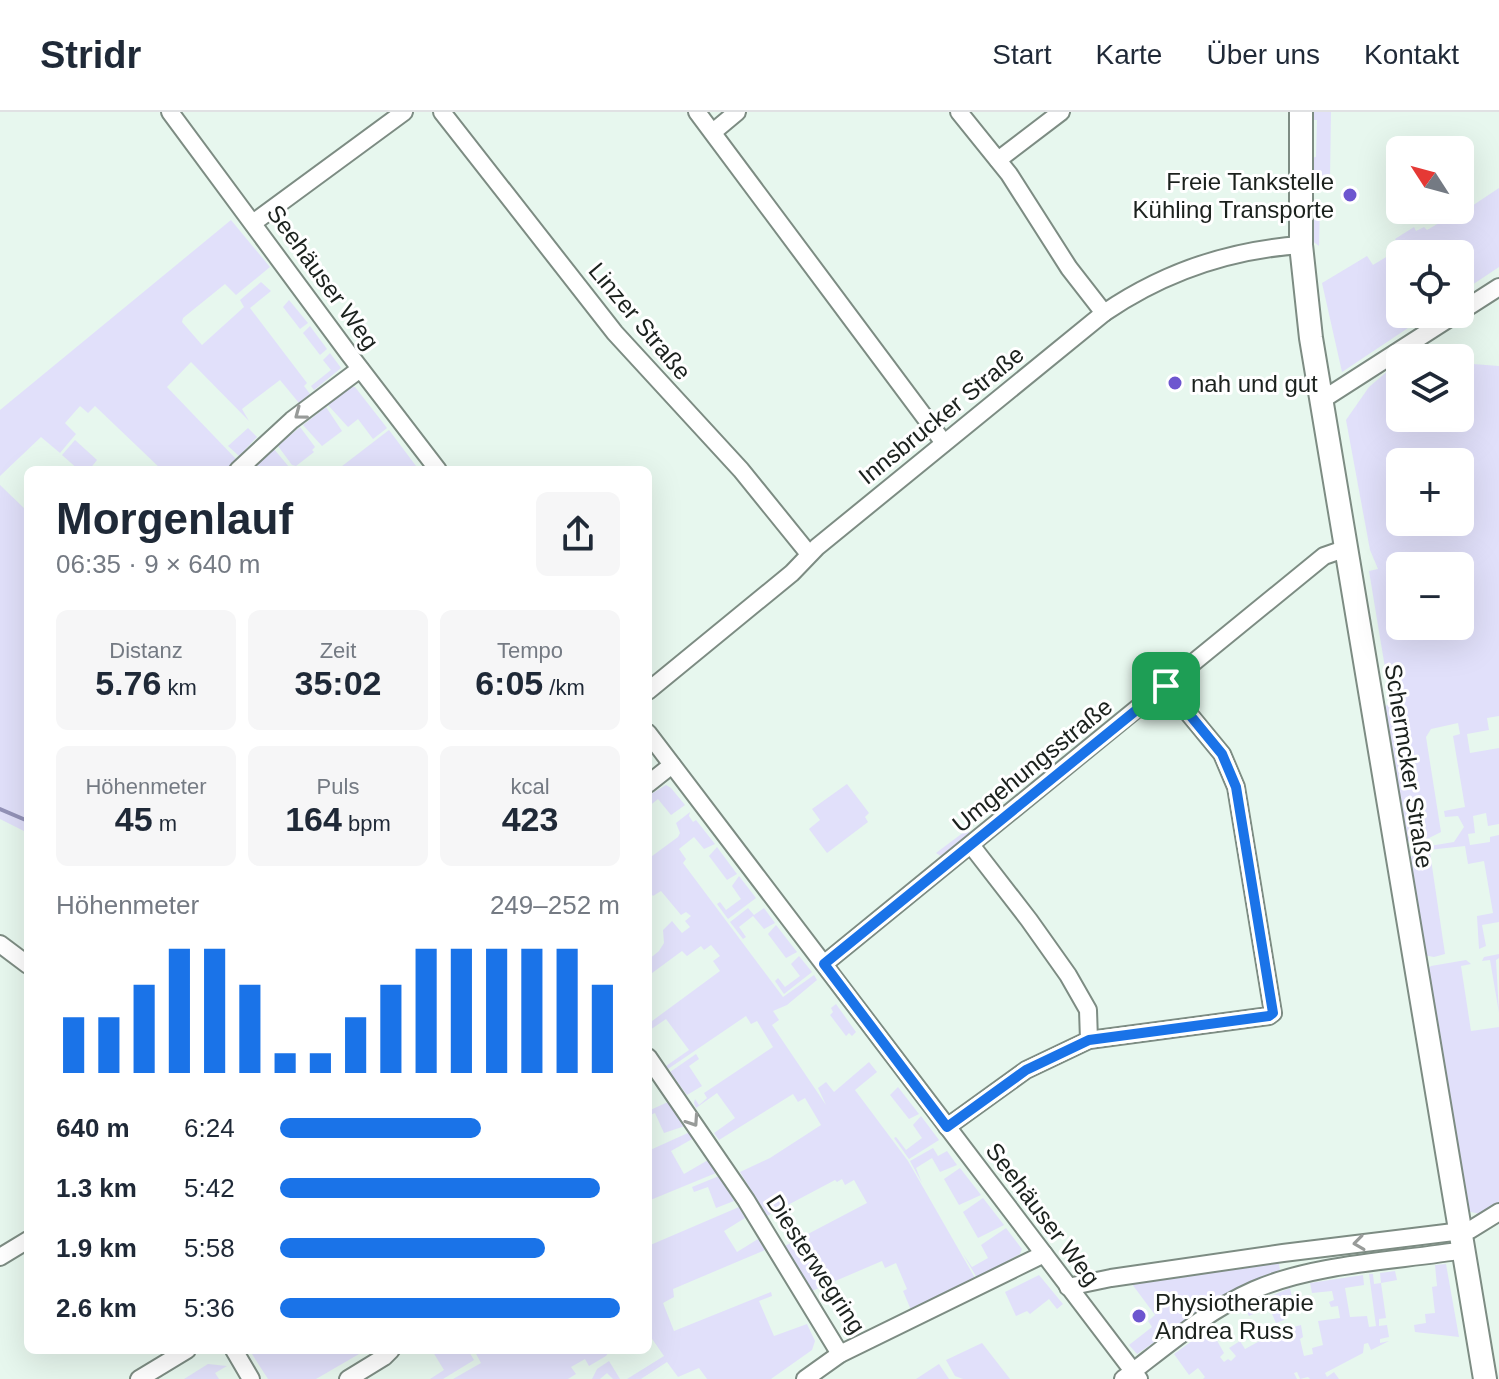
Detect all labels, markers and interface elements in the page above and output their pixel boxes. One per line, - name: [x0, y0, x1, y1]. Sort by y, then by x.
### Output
- text: Stridr: [40, 34, 141, 76]
- text: Start: [992, 39, 1051, 70]
- text: Karte: [1095, 39, 1162, 70]
- text: Über uns: [1206, 39, 1320, 70]
- text: Kontakt: [1364, 39, 1459, 70]
- north arrow: [1386, 136, 1474, 224]
- map controls: [1386, 136, 1474, 640]
- place label: Freie Tankstelle Kühling Transporte: [1133, 168, 1334, 223]
- marker: Freie Tankstelle Kühling Transporte: [1341, 186, 1359, 204]
- street label: Seehäuser Weg: [262, 200, 384, 354]
- button: locate: [1386, 240, 1474, 328]
- street label: Linzer Straße: [583, 257, 697, 385]
- street label: Innsbrucker Straße: [853, 340, 1029, 490]
- button: layers: [1386, 344, 1474, 432]
- place label: nah und gut: [1191, 370, 1318, 397]
- marker: nah und gut: [1166, 374, 1184, 392]
- one-way arrow: [294, 405, 308, 419]
- button: +: [1386, 448, 1474, 536]
- button: share: [536, 492, 620, 576]
- text: Morgenlauf: [56, 494, 293, 543]
- text: 06:35 · 9 × 640 m: [56, 549, 261, 579]
- button: −: [1386, 552, 1474, 640]
- text: Distanz: [109, 638, 183, 663]
- text: Zeit: [320, 638, 356, 663]
- text: Tempo: [497, 638, 563, 663]
- pin: [1132, 652, 1200, 720]
- street label: Schermcker Straße: [1379, 662, 1439, 870]
- text: 5.76: [95, 664, 161, 702]
- text: 35:02: [295, 664, 381, 702]
- text: 6:05: [475, 664, 543, 702]
- icon: arrive: [1144, 664, 1188, 708]
- text: km: [161, 675, 197, 700]
- text: /km: [543, 675, 585, 700]
- street label: Umgehungsstraße: [947, 692, 1117, 838]
- text: Höhenmeter: [85, 774, 207, 799]
- text: Puls: [317, 774, 359, 799]
- text: kcal: [510, 774, 550, 799]
- text: 45: [115, 800, 153, 838]
- text: 164: [285, 800, 342, 838]
- text: 423: [502, 800, 558, 838]
- text: m: [153, 811, 177, 836]
- text: bpm: [342, 811, 391, 836]
- text: Höhenmeter: [56, 890, 199, 920]
- text: 249–252 m: [490, 890, 620, 920]
- one-way arrow: [683, 1112, 698, 1126]
- text: 640 m: [56, 1113, 130, 1143]
- text: 6:24: [184, 1113, 235, 1143]
- street label: Seehäuser Weg: [981, 1137, 1105, 1291]
- text: 1.3 km: [56, 1173, 137, 1203]
- text: 5:42: [184, 1173, 235, 1203]
- street label: Diesterwegring: [761, 1190, 871, 1338]
- text: 1.9 km: [56, 1233, 137, 1263]
- text: 5:58: [184, 1233, 235, 1263]
- one-way arrow: [1353, 1234, 1366, 1251]
- place label: Physiotherapie Andrea Russ: [1155, 1289, 1314, 1344]
- text: 2.6 km: [56, 1293, 137, 1323]
- text: 5:36: [184, 1293, 235, 1323]
- marker: Physiotherapie Andrea Russ: [1130, 1307, 1148, 1325]

